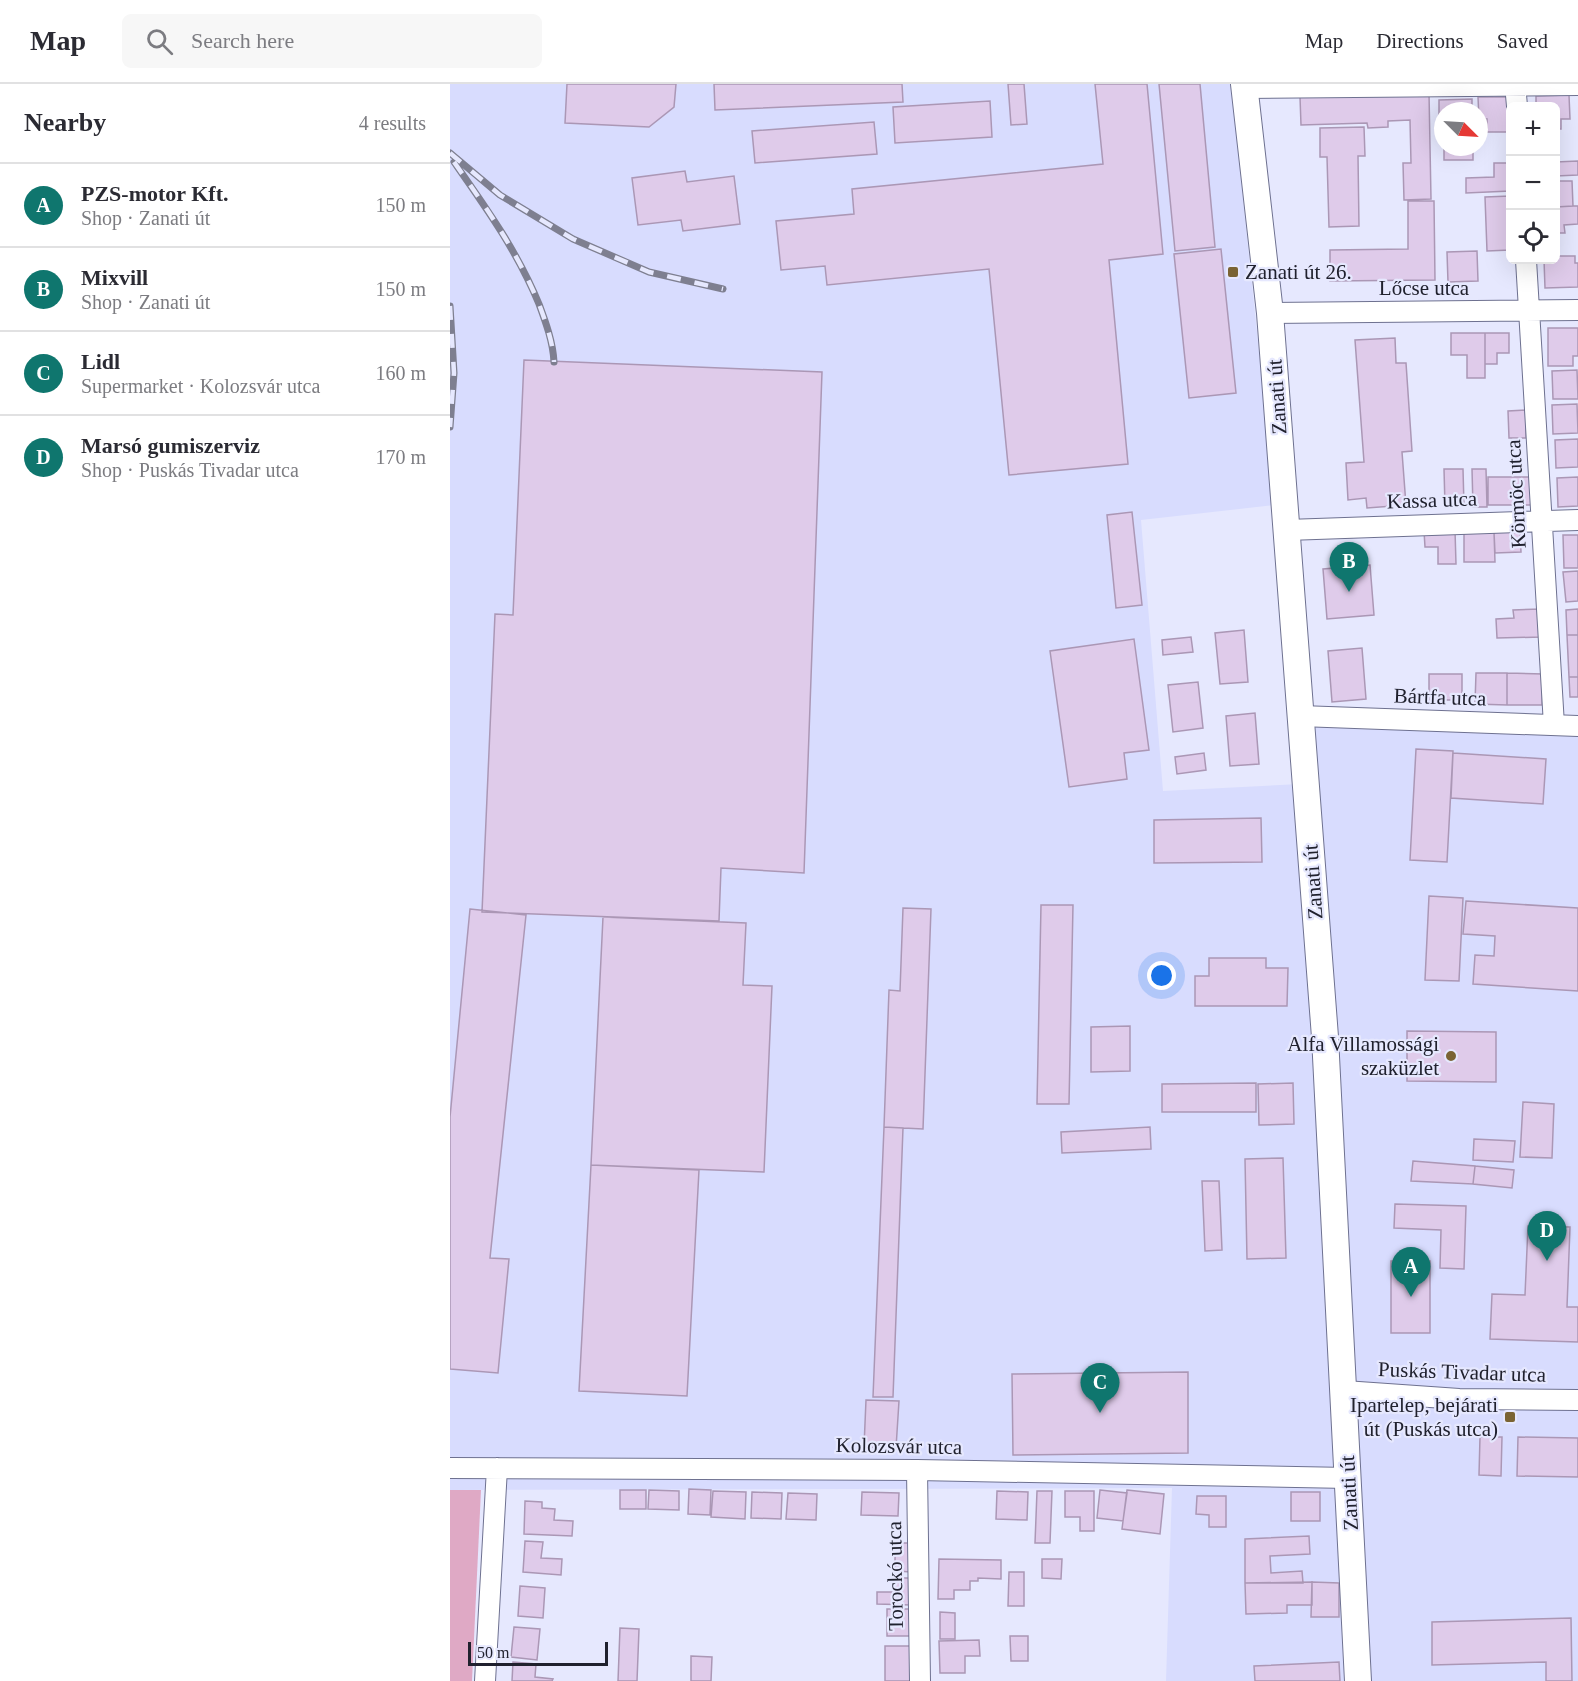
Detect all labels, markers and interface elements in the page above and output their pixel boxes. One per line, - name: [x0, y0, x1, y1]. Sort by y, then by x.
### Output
- search box: [122, 14, 542, 68]
- text: Map: [30, 25, 86, 56]
- icon: search: [143, 25, 176, 58]
- text: Search here: [191, 28, 294, 53]
- text: Map: [1305, 29, 1343, 53]
- text: Directions: [1376, 29, 1464, 53]
- text: Saved: [1497, 29, 1548, 53]
- north arrow: [1434, 102, 1488, 156]
- map controls: [1506, 102, 1560, 264]
- button: +: [1506, 102, 1560, 156]
- text: Nearby: [24, 108, 106, 137]
- text: 4 results: [359, 112, 426, 134]
- button: −: [1506, 156, 1560, 210]
- text: PZS-motor Kft.: [81, 181, 228, 206]
- text: A: [36, 194, 51, 216]
- text: 150 m: [375, 194, 426, 216]
- text: Shop · Zanati út: [81, 207, 210, 229]
- button: locate: [1506, 210, 1560, 264]
- place label: Zanati út 26.: [1245, 260, 1352, 284]
- text: Mixvill: [81, 265, 148, 290]
- marker: Zanati út 26.: [1226, 265, 1240, 279]
- street label: Lőcse utca: [1379, 276, 1470, 300]
- text: B: [37, 278, 50, 300]
- text: 150 m: [375, 278, 426, 300]
- text: Shop · Zanati út: [81, 291, 210, 313]
- text: Lidl: [81, 349, 120, 374]
- street label: Zanati út: [1262, 358, 1292, 435]
- text: C: [36, 362, 51, 384]
- text: 160 m: [375, 362, 426, 384]
- text: Supermarket · Kolozsvár utca: [81, 375, 320, 397]
- text: Marsó gumiszerviz: [81, 433, 260, 458]
- street label: Körmöc utca: [1501, 438, 1531, 549]
- text: D: [36, 446, 51, 468]
- text: 170 m: [375, 446, 426, 468]
- text: Shop · Puskás Tivadar utca: [81, 459, 299, 481]
- street label: Kassa utca: [1386, 486, 1478, 514]
- pin: B: [1330, 542, 1368, 592]
- street label: Bártfa utca: [1393, 683, 1487, 711]
- street label: Zanati út: [1298, 843, 1328, 920]
- your location: [1147, 961, 1176, 990]
- place label: Alfa Villamossági szaküzlet: [1287, 1032, 1439, 1080]
- marker: Alfa Villamossági szaküzlet: [1444, 1049, 1458, 1063]
- pin: D: [1528, 1212, 1566, 1261]
- pin: A: [1392, 1248, 1430, 1297]
- street label: Puskás Tivadar utca: [1378, 1357, 1547, 1387]
- pin: C: [1080, 1364, 1120, 1413]
- place label: Ipartelep, bejárati út (Puskás utca): [1350, 1393, 1498, 1441]
- marker: Ipartelep, bejárati út (Puskás utca): [1503, 1410, 1517, 1424]
- street label: Kolozsvár utca: [836, 1433, 963, 1459]
- street label: Zanati út: [1335, 1455, 1363, 1531]
- street label: Torockó utca: [882, 1520, 908, 1631]
- scale bar: [468, 1639, 608, 1666]
- text: 50 m: [477, 1644, 509, 1661]

